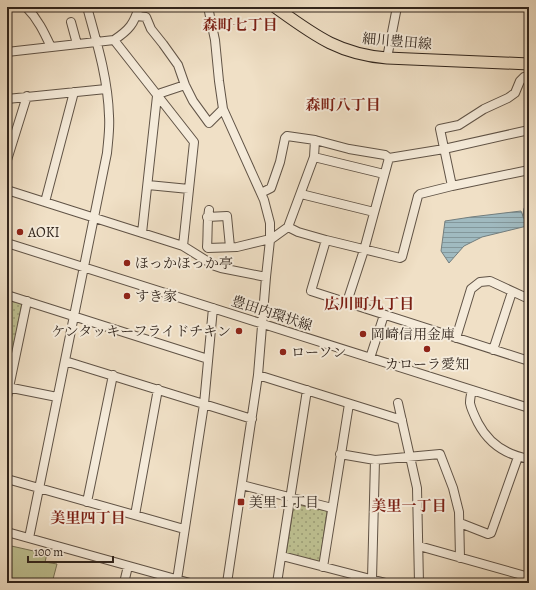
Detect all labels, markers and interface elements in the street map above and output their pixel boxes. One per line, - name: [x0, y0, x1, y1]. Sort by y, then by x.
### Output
- district label: 森町七丁目: [202, 15, 278, 35]
- street label: 細川豊田線: [361, 29, 433, 54]
- district label: 森町八丁目: [305, 95, 381, 115]
- place label: AOKI: [27, 223, 60, 242]
- marker: AOKI: [15, 227, 25, 237]
- place label: ほっかほっか亭: [135, 254, 233, 273]
- marker: ほっかほっか亭: [122, 258, 132, 268]
- place label: すき家: [135, 287, 177, 306]
- marker: すき家: [122, 291, 132, 301]
- street label: 豊田内環状線: [229, 291, 315, 335]
- district label: 広川町九丁目: [324, 294, 414, 314]
- place label: ケンタッキーフライドチキン: [52, 322, 231, 341]
- place label: 岡崎信用金庫: [371, 325, 455, 344]
- marker: ケンタッキーフライドチキン: [234, 326, 244, 336]
- marker: 岡崎信用金庫: [358, 329, 368, 339]
- place label: ローソン: [291, 343, 346, 362]
- marker: カローラ愛知: [422, 344, 432, 354]
- marker: ローソン: [278, 347, 288, 357]
- place label: カローラ愛知: [385, 355, 469, 374]
- place label: 美里１丁目: [249, 493, 319, 512]
- district label: 美里一丁目: [371, 496, 447, 516]
- marker: 美里１丁目: [236, 497, 246, 507]
- district label: 美里四丁目: [50, 508, 126, 528]
- scale bar: [28, 538, 113, 564]
- text: 100 m: [34, 544, 63, 560]

